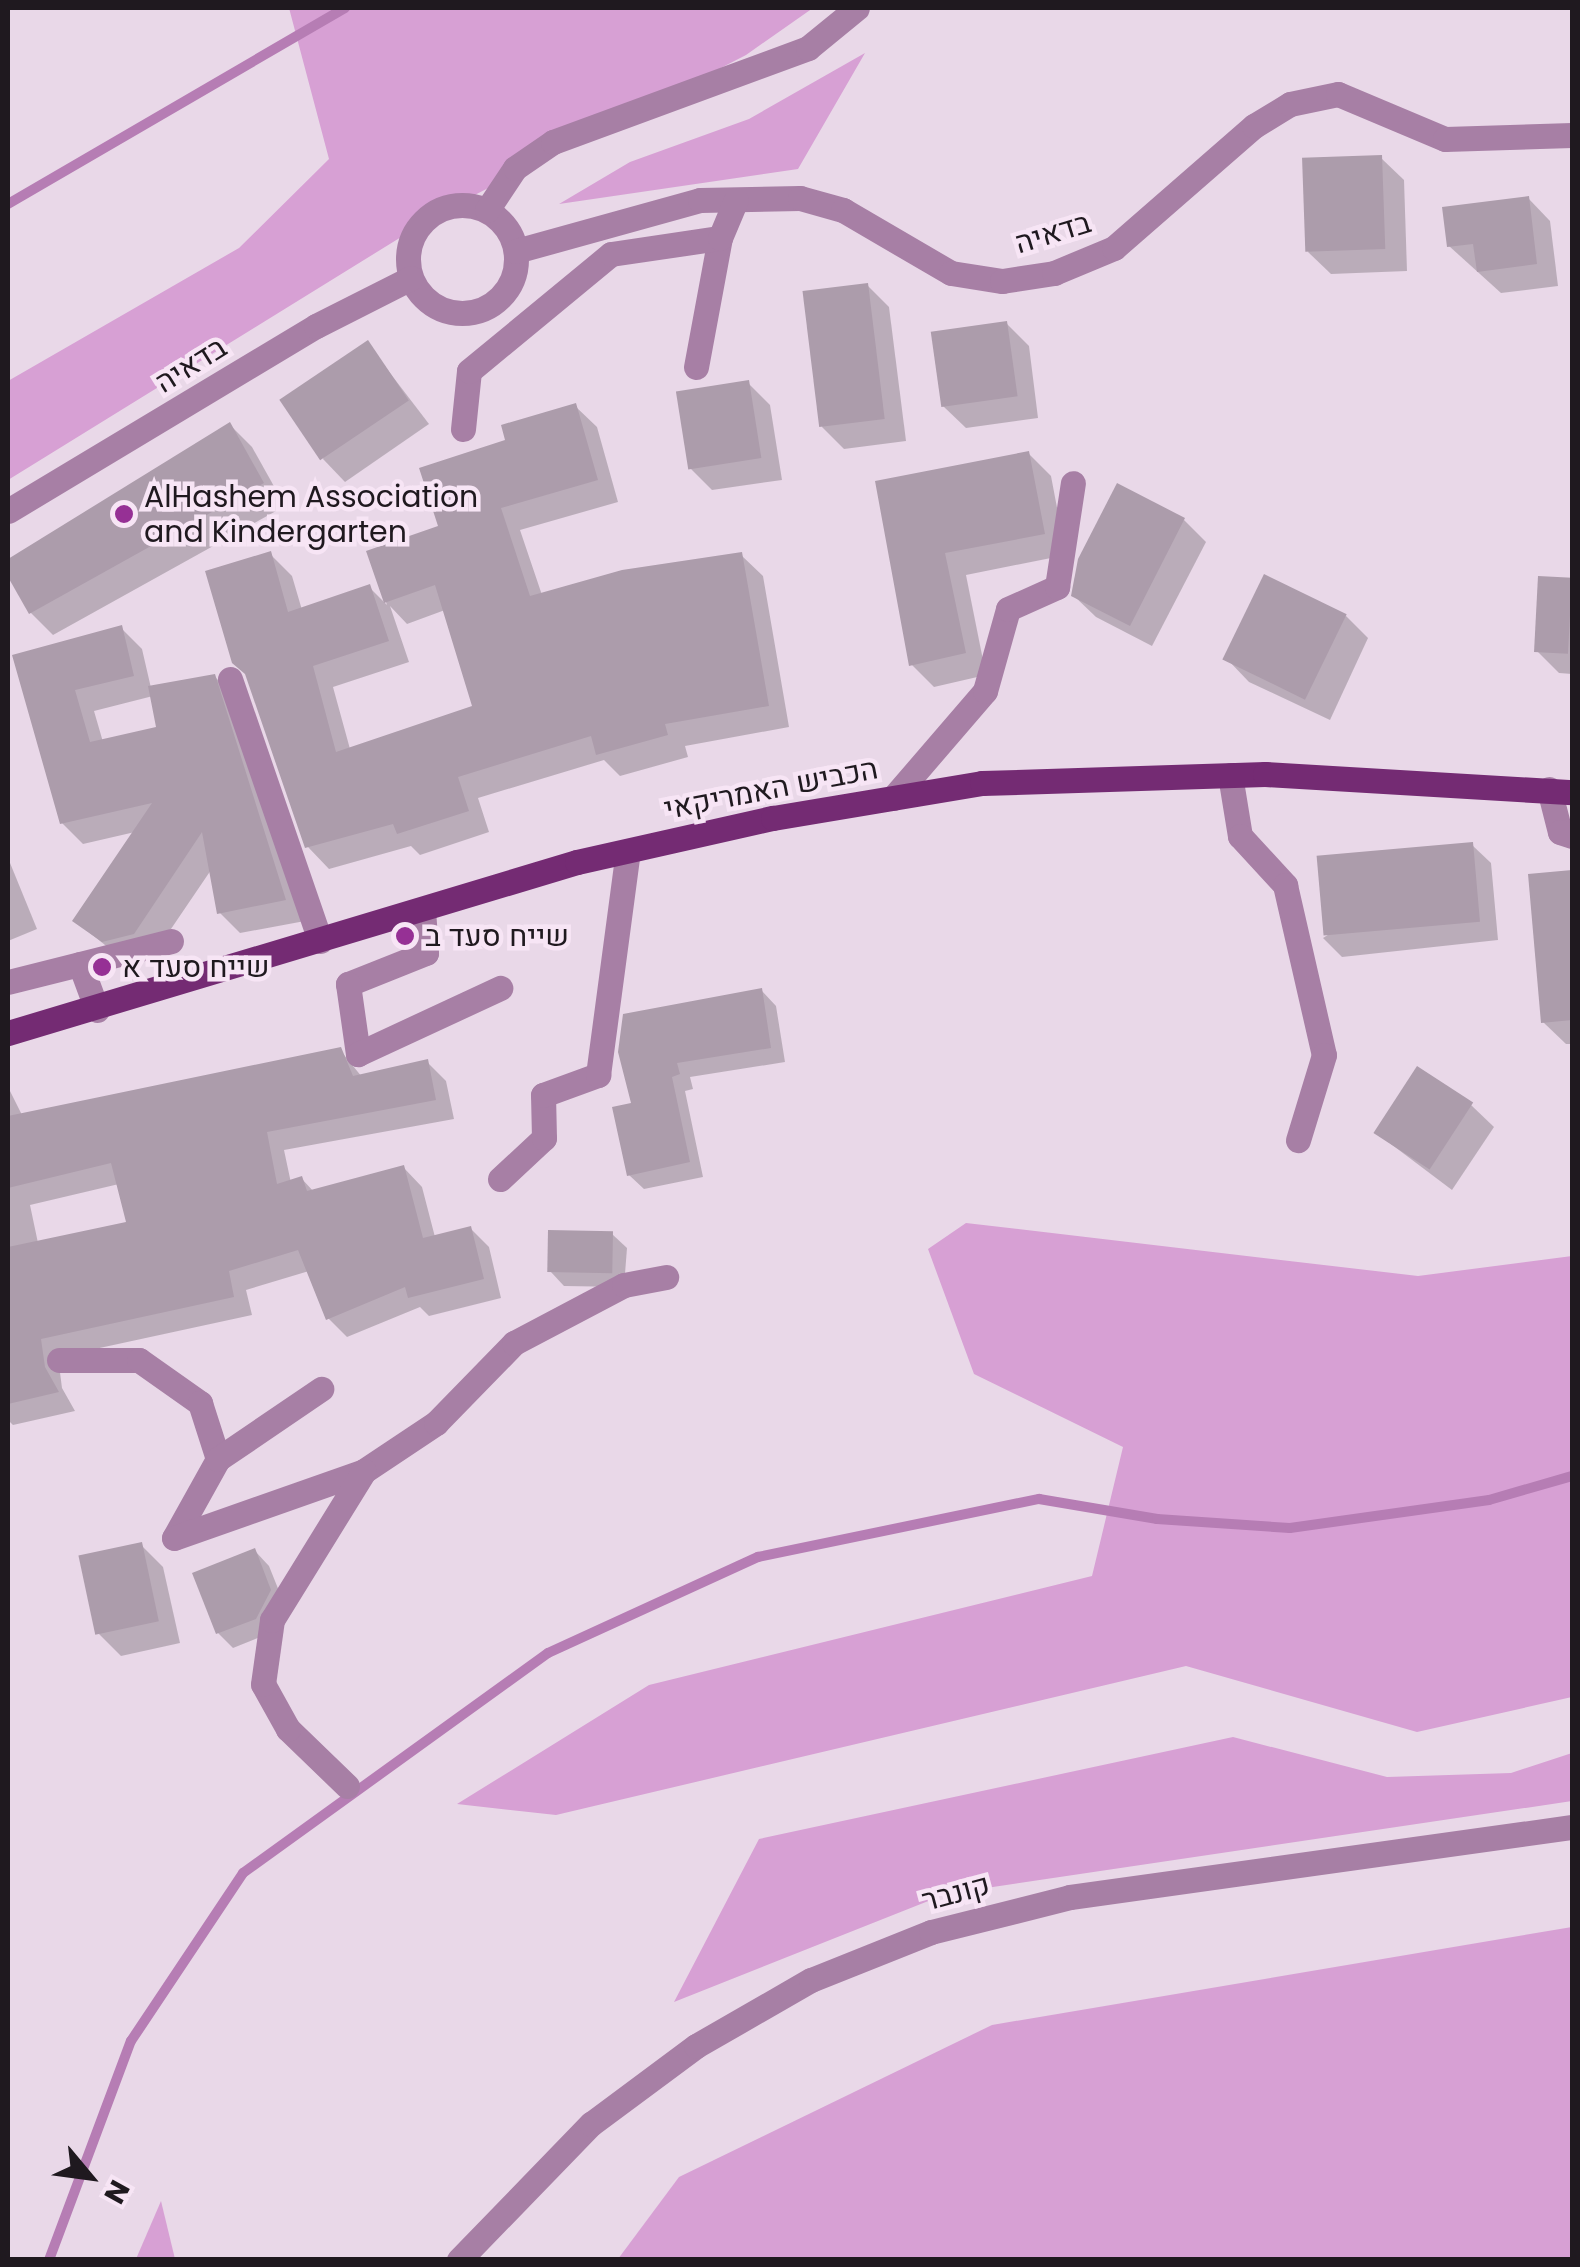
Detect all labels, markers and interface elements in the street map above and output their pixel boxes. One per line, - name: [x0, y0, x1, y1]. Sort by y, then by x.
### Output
- street label: בדאיה: [1011, 204, 1095, 262]
- street label: בדאיה: [149, 329, 233, 401]
- place label: AlHashem Association and Kindergarten: [144, 479, 478, 550]
- marker: AlHashem Association and Kindergarten: [113, 503, 135, 525]
- street label: הכביש האמריקאי: [661, 751, 881, 827]
- place label: שייח סעד ב: [425, 918, 569, 954]
- marker: שייח סעד ב: [394, 925, 416, 947]
- place label: שייח סעד א: [122, 949, 270, 985]
- marker: שייח סעד א: [91, 956, 113, 978]
- street label: קונבר: [918, 1867, 994, 1919]
- north arrow: [40, 2127, 140, 2227]
- text: N: [95, 2173, 139, 2210]

